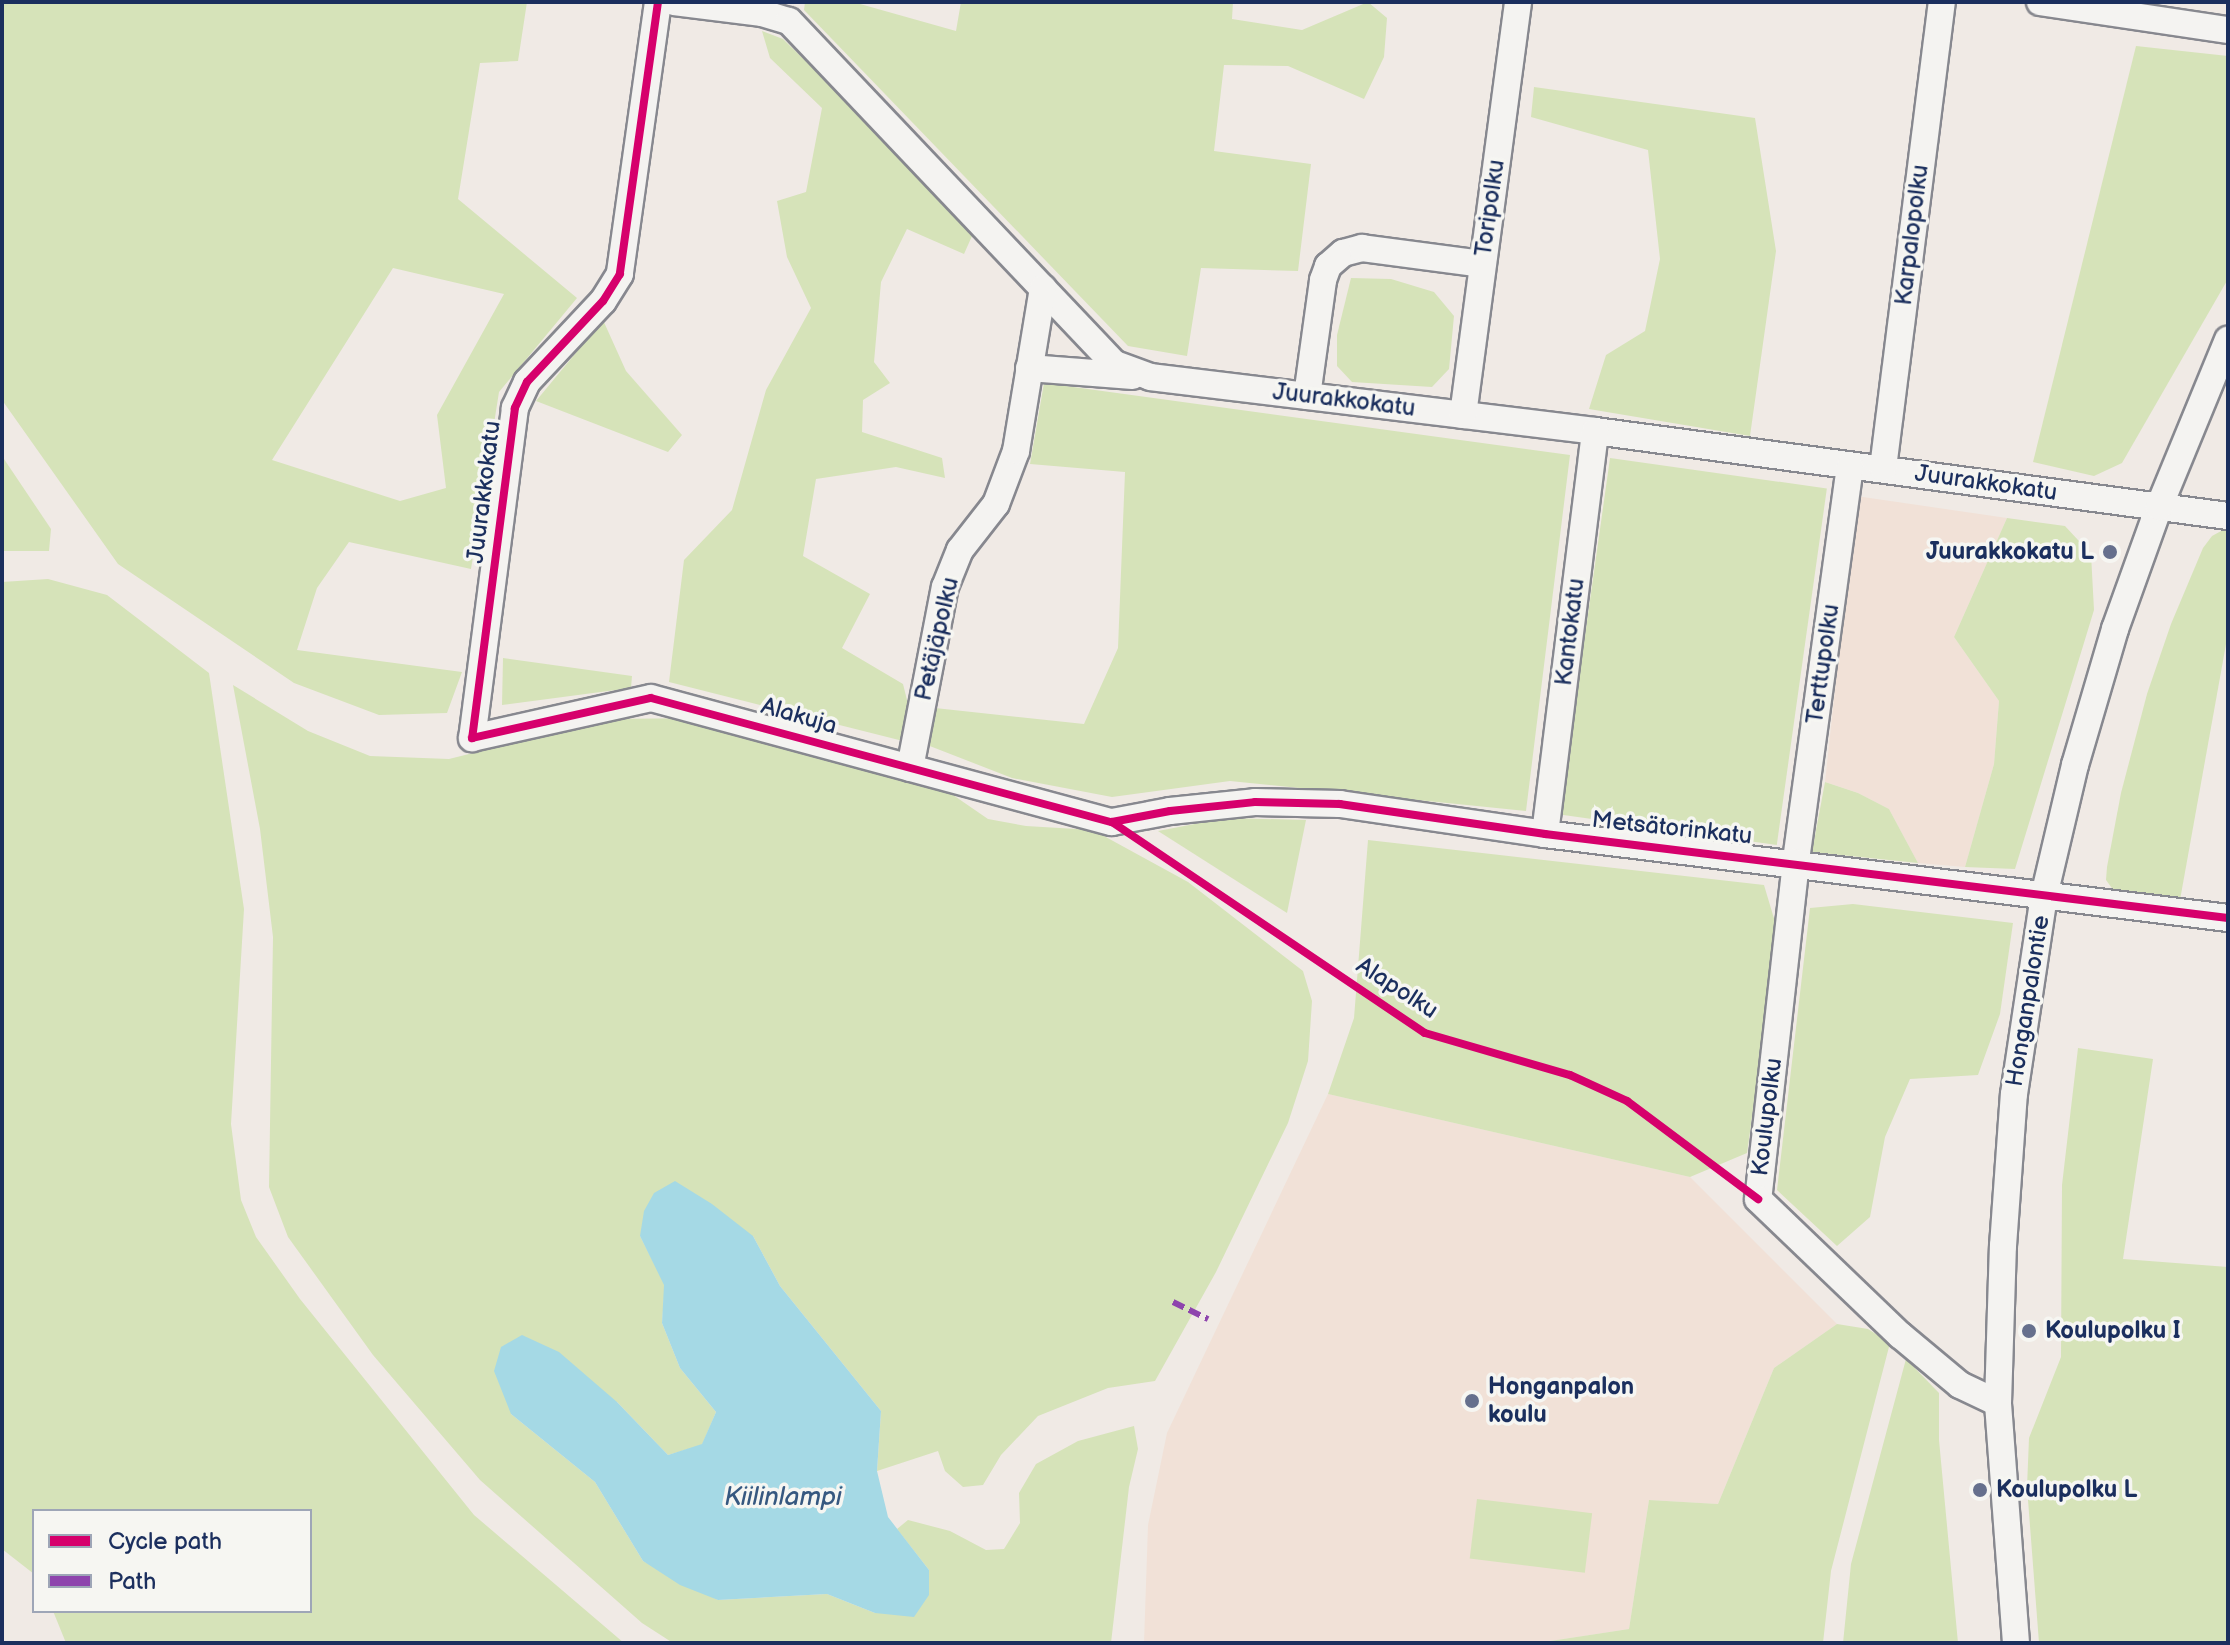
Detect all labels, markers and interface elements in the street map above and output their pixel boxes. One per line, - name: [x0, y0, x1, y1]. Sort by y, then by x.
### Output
- street label: Toripolku: [1469, 158, 1511, 258]
- street label: Karpalopolku: [1889, 163, 1935, 307]
- street label: Juurakkokatu: [1271, 377, 1417, 423]
- street label: Juurakkokatu: [461, 419, 507, 565]
- street label: Juurakkokatu: [1913, 459, 2059, 507]
- place label: Juurakkokatu L: [1926, 538, 2094, 566]
- marker: Juurakkokatu L: [2101, 543, 2119, 561]
- street label: Petäjäpolku: [909, 574, 965, 704]
- street label: Kantokatu: [1549, 577, 1591, 687]
- street label: Terttupolku: [1800, 602, 1846, 726]
- street label: Alakuja: [758, 691, 840, 741]
- street label: Metsätorinkatu: [1590, 805, 1754, 851]
- street label: Honganpalontie: [2000, 913, 2056, 1089]
- street label: Alapolku: [1351, 951, 1443, 1025]
- street label: Koulupolku: [1745, 1056, 1789, 1178]
- place label: Koulupolku I: [2045, 1317, 2181, 1345]
- marker: Koulupolku I: [2020, 1322, 2038, 1340]
- place label: Honganpalon koulu: [1488, 1373, 1634, 1429]
- marker: Honganpalon koulu: [1463, 1392, 1481, 1410]
- place label: Koulupolku L: [1996, 1476, 2137, 1504]
- marker: Koulupolku L: [1971, 1481, 1989, 1499]
- water label: Kiilinlampi: [724, 1482, 842, 1514]
- legend: [32, 1509, 312, 1613]
- text: Cycle path: [108, 1527, 222, 1556]
- text: Path: [108, 1567, 156, 1596]

